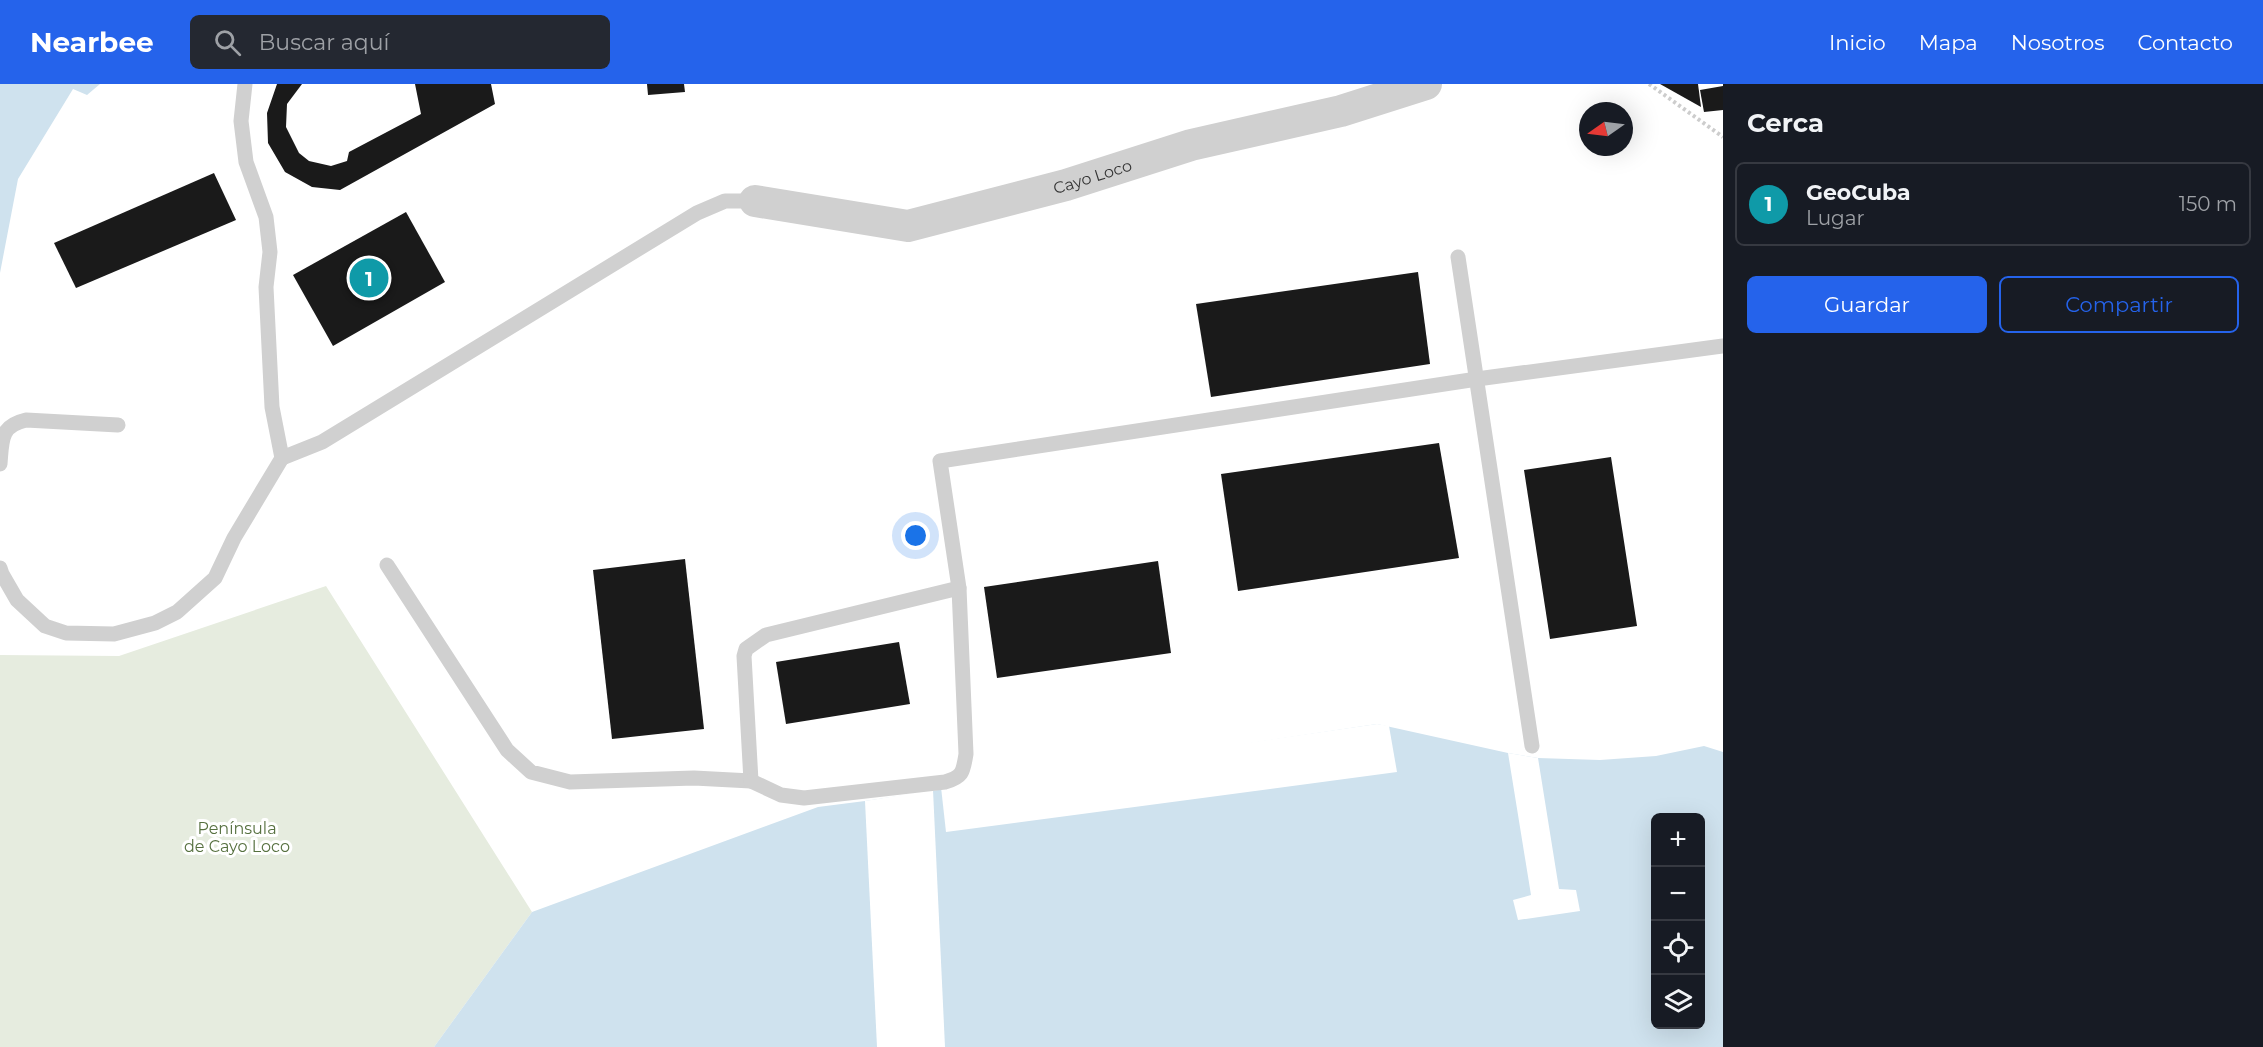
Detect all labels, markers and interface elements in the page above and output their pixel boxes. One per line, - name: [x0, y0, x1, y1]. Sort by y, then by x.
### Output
- search box: [190, 15, 610, 69]
- text: Nearbee: [30, 25, 154, 59]
- icon: search: [211, 26, 244, 59]
- text: Buscar aquí: [259, 29, 389, 56]
- text: Inicio: [1829, 30, 1886, 55]
- text: Mapa: [1919, 30, 1978, 55]
- text: Nosotros: [2011, 30, 2104, 55]
- text: Contacto: [2137, 30, 2233, 55]
- north arrow: [1579, 102, 1633, 156]
- text: Cerca: [1747, 107, 1824, 139]
- street label: Cayo Loco: [1051, 156, 1134, 198]
- text: GeoCuba: [1806, 179, 1911, 206]
- text: 1: [1765, 192, 1772, 216]
- text: 150 m: [2179, 192, 2237, 216]
- text: Lugar: [1806, 206, 1865, 230]
- pin: 1: [350, 256, 388, 300]
- button: Guardar: [1747, 276, 1987, 333]
- button: Compartir: [1999, 276, 2239, 333]
- your location: [901, 521, 930, 550]
- map controls: [1651, 813, 1705, 1029]
- button: +: [1651, 813, 1705, 867]
- park label: Península de Cayo Loco: [184, 819, 290, 856]
- button: −: [1651, 867, 1705, 921]
- button: locate: [1651, 921, 1705, 975]
- button: layers: [1651, 975, 1705, 1029]

